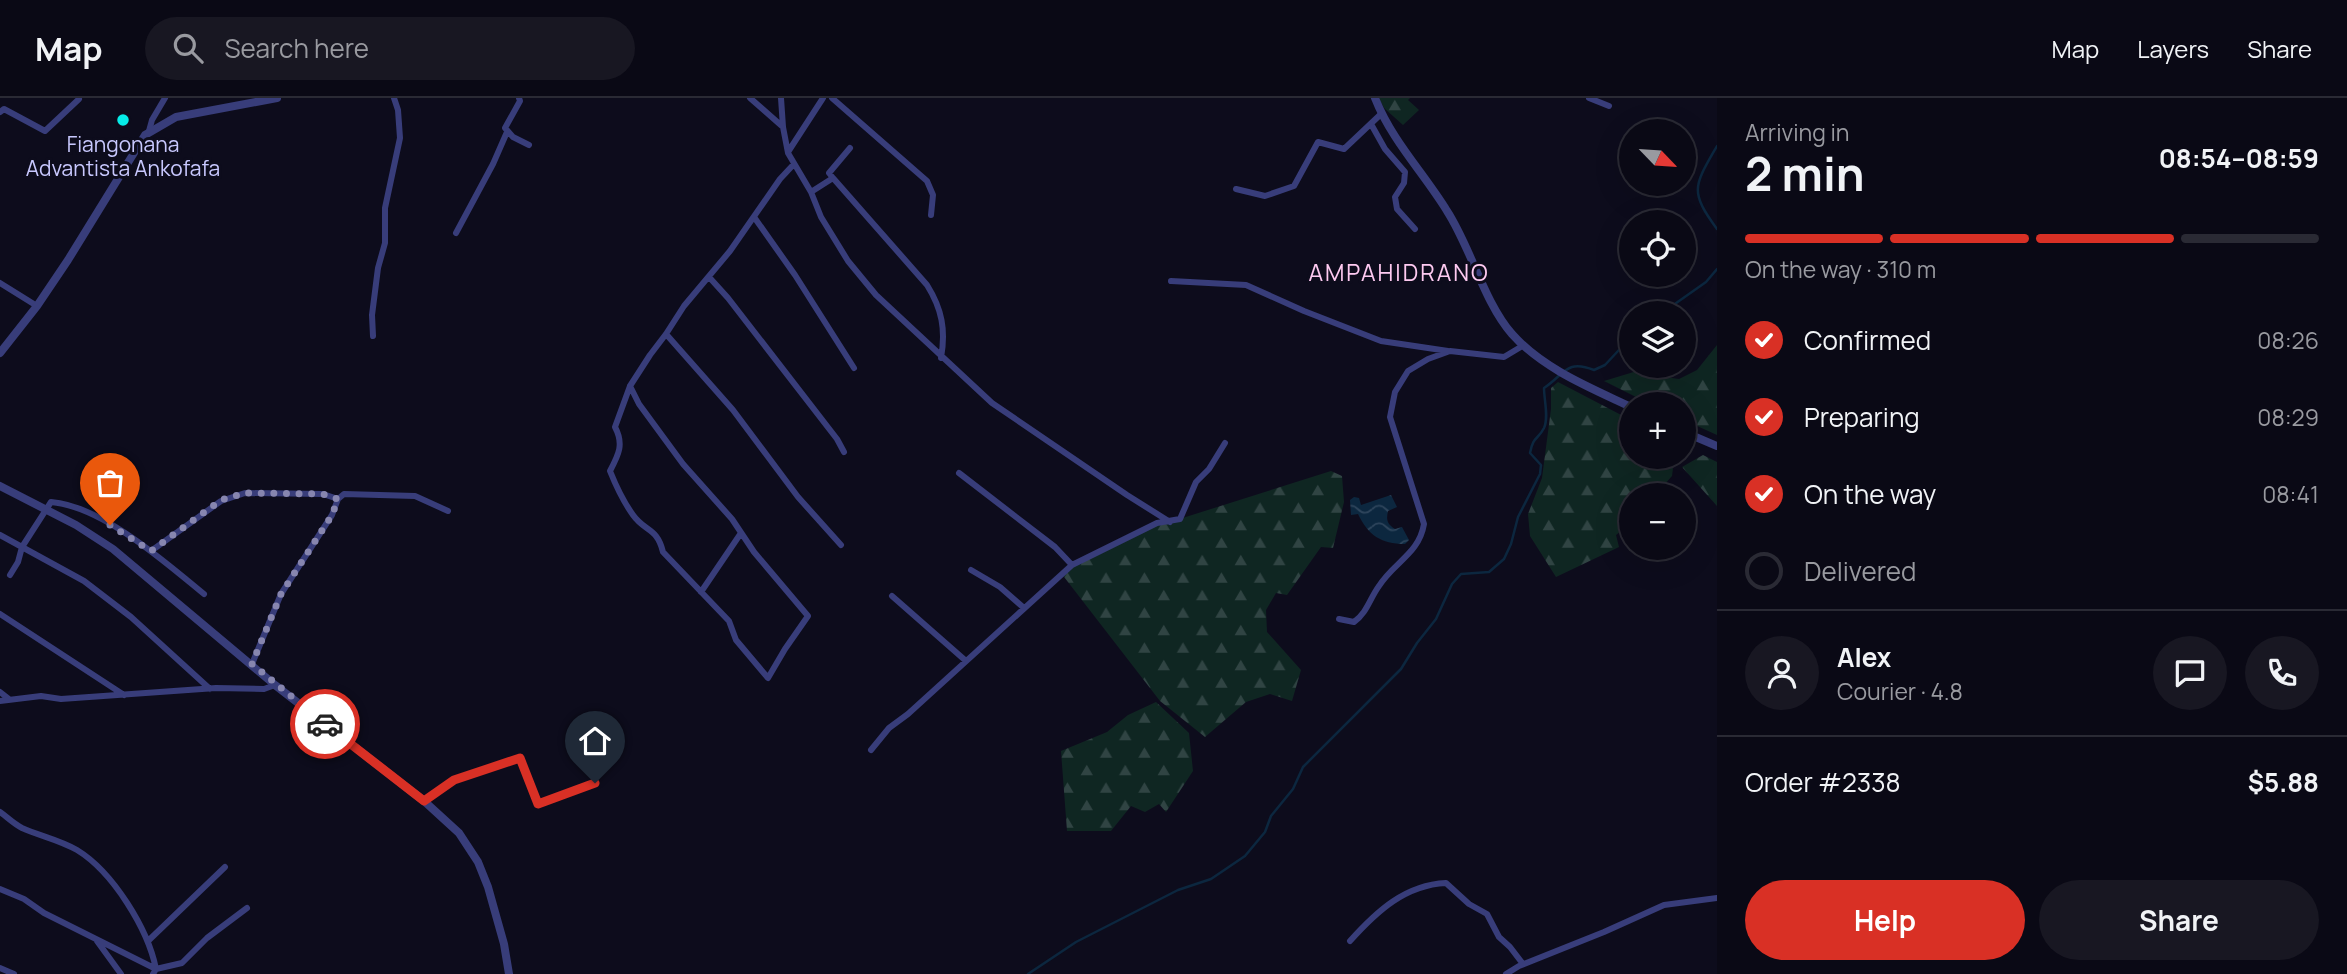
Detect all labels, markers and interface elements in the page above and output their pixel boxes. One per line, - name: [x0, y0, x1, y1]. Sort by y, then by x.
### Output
- search box: [145, 17, 635, 80]
- text: Map: [35, 26, 103, 71]
- icon: search: [169, 29, 207, 67]
- text: Search here: [225, 30, 369, 66]
- text: Map: [2052, 32, 2099, 65]
- text: Layers: [2137, 32, 2209, 65]
- text: Share: [2247, 32, 2312, 65]
- marker: Fiangonana Advantista Ankofafa: [115, 112, 131, 128]
- text: Arriving in: [1745, 116, 1850, 148]
- north arrow: [1619, 119, 1696, 196]
- map controls: [1619, 119, 1696, 560]
- place label: Fiangonana Advantista Ankofafa: [26, 130, 220, 182]
- text: 08:54–08:59: [2159, 140, 2319, 176]
- text: 2 min: [1745, 142, 1865, 205]
- button: locate: [1619, 210, 1696, 287]
- text: On the way · 310 m: [1745, 253, 1936, 285]
- district label: AMPAHIDRANO: [1308, 256, 1490, 288]
- button: layers: [1619, 301, 1696, 378]
- icon: check: [1745, 321, 1783, 359]
- text: Confirmed: [1804, 322, 1931, 358]
- text: 08:26: [2257, 324, 2319, 356]
- button: +: [1619, 392, 1696, 469]
- icon: check: [1745, 398, 1783, 436]
- text: Preparing: [1804, 399, 1920, 435]
- text: 08:29: [2257, 401, 2319, 433]
- pin: [80, 453, 140, 525]
- icon: bag: [91, 464, 129, 502]
- icon: check: [1745, 475, 1783, 513]
- text: On the way: [1804, 476, 1936, 512]
- text: 08:41: [2262, 478, 2319, 510]
- button: −: [1619, 483, 1696, 560]
- text: Delivered: [1804, 553, 1916, 589]
- button: person: [1745, 636, 1819, 710]
- button: chat: [2153, 636, 2227, 710]
- button: phone: [2245, 636, 2319, 710]
- text: Alex: [1837, 639, 1891, 675]
- text: Courier · 4.8: [1837, 675, 1963, 707]
- courier: [290, 689, 360, 759]
- icon: car: [306, 705, 344, 743]
- pin: [565, 711, 625, 783]
- icon: home: [576, 722, 614, 760]
- text: Order #2338: [1745, 764, 1901, 800]
- text: $5.88: [2248, 764, 2319, 800]
- button: Help: [1745, 880, 2025, 960]
- button: Share: [2039, 880, 2319, 960]

